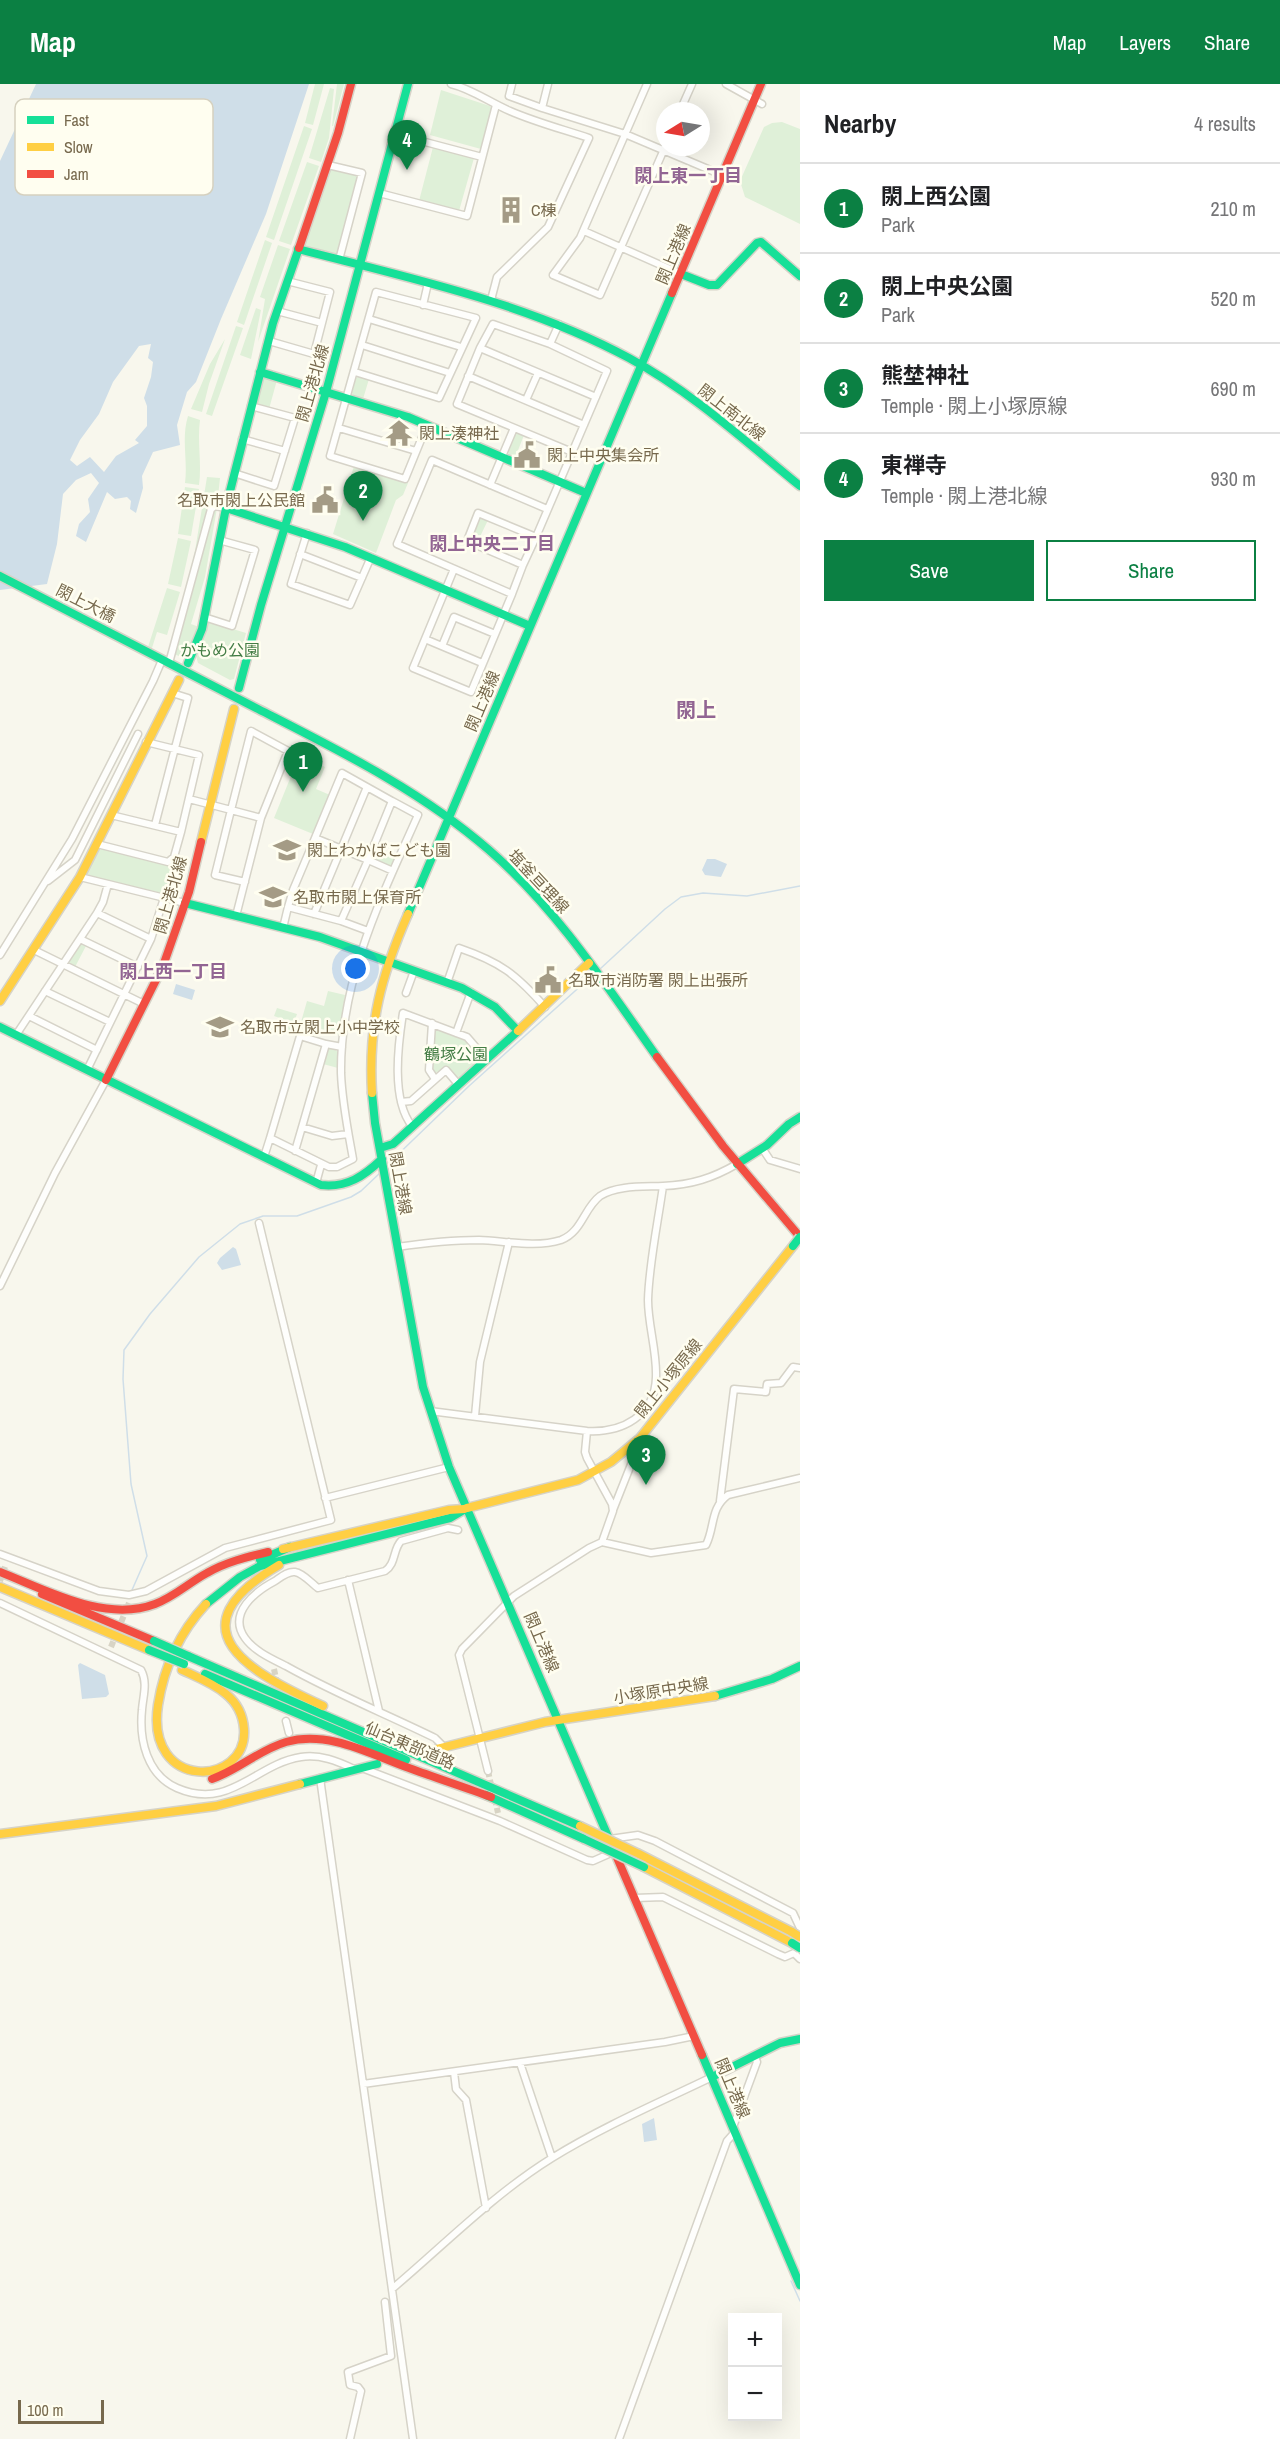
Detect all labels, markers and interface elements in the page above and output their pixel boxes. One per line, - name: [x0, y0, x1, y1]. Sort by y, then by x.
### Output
- text: Map: [30, 23, 76, 61]
- text: Map: [1053, 28, 1086, 57]
- text: Layers: [1119, 28, 1171, 57]
- text: Share: [1204, 28, 1250, 57]
- legend: [15, 99, 213, 195]
- north arrow: [656, 102, 710, 156]
- text: Nearby: [824, 106, 896, 141]
- text: Fast: [64, 109, 89, 131]
- text: 4 results: [1194, 110, 1256, 137]
- pin: 4: [388, 120, 426, 170]
- text: Slow: [64, 136, 93, 158]
- text: Jam: [64, 163, 89, 185]
- district label: 閖上東一丁目: [634, 163, 742, 188]
- text: 閖上西公園: [881, 181, 991, 211]
- building icon: C棟: [496, 195, 526, 225]
- text: 1: [839, 195, 848, 222]
- text: 210 m: [1210, 195, 1256, 222]
- place label: C棟: [531, 199, 556, 221]
- text: Park: [881, 211, 915, 238]
- street label: 閖上港線: [650, 220, 696, 288]
- text: 閖上中央公園: [881, 271, 1013, 301]
- text: 2: [839, 285, 848, 312]
- text: 520 m: [1210, 285, 1256, 312]
- text: Park: [881, 301, 915, 328]
- street label: 閖上港北線: [290, 342, 334, 424]
- text: 熊埜神社: [881, 360, 969, 390]
- text: 3: [839, 375, 848, 402]
- text: 690 m: [1210, 375, 1256, 402]
- street label: 閖上南北線: [694, 379, 770, 445]
- text: Temple · 閖上小塚原線: [881, 392, 1068, 419]
- temple icon: 閖上湊神社: [384, 418, 414, 448]
- place label: 閖上湊神社: [419, 422, 499, 444]
- public building icon: 閖上中央集会所: [512, 440, 542, 470]
- place label: 閖上中央集会所: [547, 444, 659, 466]
- text: 東禅寺: [881, 450, 947, 480]
- text: 4: [839, 465, 848, 492]
- text: 930 m: [1210, 465, 1256, 492]
- pin: 2: [344, 472, 382, 521]
- text: Temple · 閖上港北線: [881, 482, 1048, 509]
- public building icon: 名取市閖上公民館: [310, 485, 340, 515]
- place label: 名取市閖上公民館: [177, 489, 305, 511]
- district label: 閖上中央二丁目: [429, 531, 555, 556]
- button: Save: [824, 540, 1034, 601]
- button: Share: [1046, 540, 1256, 601]
- street label: 閖上大橋: [52, 579, 120, 627]
- park label: かもめ公園: [180, 639, 260, 661]
- street label: 閖上港線: [459, 667, 505, 735]
- district label: 閖上: [676, 696, 716, 723]
- pin: 1: [284, 742, 322, 792]
- school or university icon: 閖上わかばこども園: [272, 835, 302, 865]
- place label: 閖上わかばこども園: [307, 839, 451, 861]
- street label: 塩釜亘理線: [504, 844, 574, 918]
- street label: 閖上港北線: [148, 854, 192, 936]
- school or university icon: 名取市閖上保育所: [258, 882, 288, 912]
- place label: 名取市閖上保育所: [293, 886, 421, 908]
- your location: [341, 954, 370, 983]
- district label: 閖上西一丁目: [119, 959, 227, 984]
- public building icon: 名取市消防署 閖上出張所: [533, 965, 563, 995]
- place label: 名取市消防署 閖上出張所: [568, 969, 748, 991]
- school or university icon: 名取市立閖上小中学校: [205, 1012, 235, 1042]
- place label: 名取市立閖上小中学校: [240, 1016, 400, 1038]
- park label: 鶴塚公園: [424, 1043, 488, 1065]
- street label: 閖上港線: [385, 1150, 417, 1216]
- street label: 閖上小塚原線: [629, 1334, 707, 1422]
- pin: 3: [626, 1436, 666, 1485]
- street label: 閖上港線: [519, 1608, 565, 1676]
- street label: 小塚原中央線: [612, 1672, 710, 1708]
- street label: 仙台東部道路: [362, 1716, 458, 1774]
- street label: 閖上港線: [710, 2054, 756, 2122]
- map controls: [728, 2313, 782, 2421]
- button: +: [728, 2313, 782, 2367]
- button: −: [728, 2367, 782, 2421]
- scale bar: [18, 2397, 104, 2424]
- text: 100 m: [27, 2399, 63, 2421]

